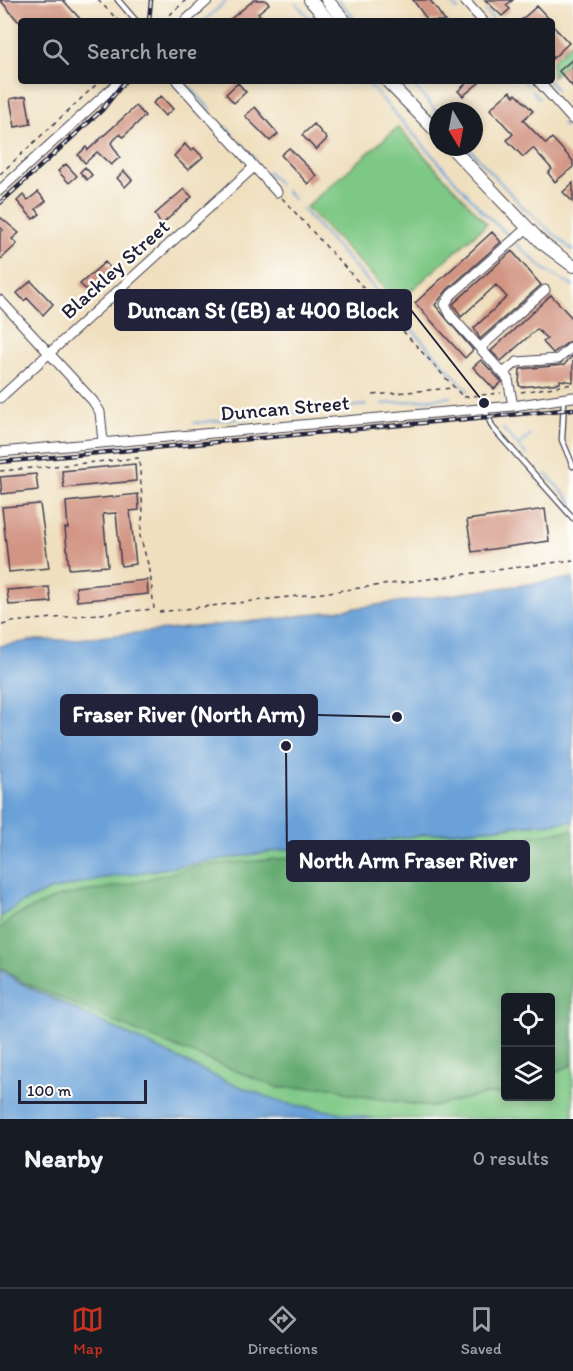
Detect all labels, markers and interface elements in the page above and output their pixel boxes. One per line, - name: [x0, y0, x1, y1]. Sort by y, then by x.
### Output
- search box: [18, 18, 555, 84]
- icon: search: [39, 35, 72, 68]
- text: Search here: [87, 38, 197, 65]
- north arrow: [429, 102, 483, 156]
- street label: Blackley Street: [55, 213, 174, 324]
- callout: Duncan St (EB) at 400 Block: [115, 290, 411, 330]
- text: Duncan St (EB) at 400 Block: [127, 297, 399, 324]
- street label: Duncan Street: [219, 389, 351, 426]
- callout: Fraser River (North Arm): [61, 695, 317, 735]
- text: Fraser River (North Arm): [73, 701, 305, 728]
- callout: North Arm Fraser River: [287, 841, 529, 881]
- text: North Arm Fraser River: [299, 847, 518, 874]
- map controls: [501, 993, 555, 1101]
- button: locate: [501, 993, 555, 1047]
- button: layers: [501, 1047, 555, 1101]
- scale bar: [18, 1077, 147, 1104]
- text: 100 m: [27, 1081, 71, 1100]
- text: Nearby: [24, 1142, 103, 1174]
- text: 0 results: [473, 1146, 549, 1170]
- tab: Map: [71, 1303, 104, 1358]
- tab: Directions: [247, 1303, 318, 1358]
- tab: Saved: [461, 1303, 502, 1358]

